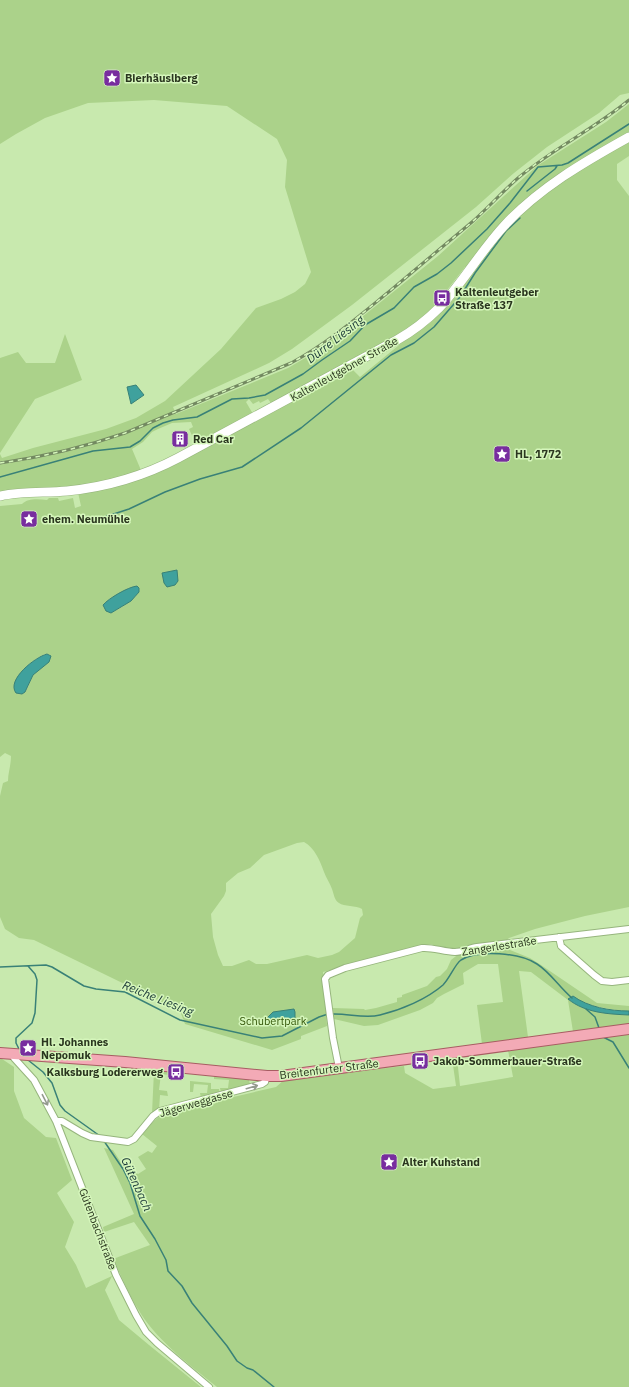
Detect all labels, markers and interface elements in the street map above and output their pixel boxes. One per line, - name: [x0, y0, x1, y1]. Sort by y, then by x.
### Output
- place icon: Bierhäuslberg: [102, 68, 122, 88]
- place label: Bierhäuslberg: [125, 71, 199, 85]
- place label: Kaltenleutgeber Straße 137: [455, 285, 539, 312]
- bus stop icon: Kaltenleutgeber Straße 137: [432, 288, 452, 308]
- water label: Dürre Liesing: [303, 311, 368, 366]
- street label: Kaltenleutgebner Straße: [288, 334, 400, 404]
- building icon: Red Car: [170, 429, 190, 449]
- place label: Red Car: [193, 432, 234, 446]
- place icon: HL, 1772: [492, 444, 512, 464]
- place label: HL, 1772: [515, 447, 562, 461]
- place icon: ehem. Neumühle: [19, 509, 39, 529]
- place label: ehem. Neumühle: [42, 512, 130, 526]
- street label: Zangerlestraße: [461, 933, 537, 959]
- water label: Reiche Liesing: [120, 977, 196, 1019]
- park label: Schubertpark: [240, 1014, 307, 1028]
- place label: Hl. Johannes Nepomuk: [41, 1035, 109, 1062]
- place icon: Hl. Johannes Nepomuk: [18, 1038, 38, 1058]
- bus stop icon: Jakob-Sommerbauer-Straße: [410, 1051, 430, 1071]
- place label: Jakob-Sommerbauer-Straße: [433, 1054, 582, 1068]
- street label: Breitenfurter Straße: [279, 1056, 379, 1082]
- bus stop icon: Kalksburg Lodererweg: [166, 1062, 186, 1082]
- place label: Kalksburg Lodererweg: [47, 1065, 164, 1079]
- one-way arrow: [245, 1083, 258, 1090]
- street label: Jägerweggasse: [158, 1086, 234, 1120]
- one-way arrow: [42, 1094, 49, 1106]
- place icon: Alter Kuhstand: [379, 1152, 399, 1172]
- water label: Gütenbach: [118, 1155, 156, 1214]
- place label: Alter Kuhstand: [402, 1155, 480, 1169]
- street label: Gütenbachstraße: [76, 1186, 120, 1272]

